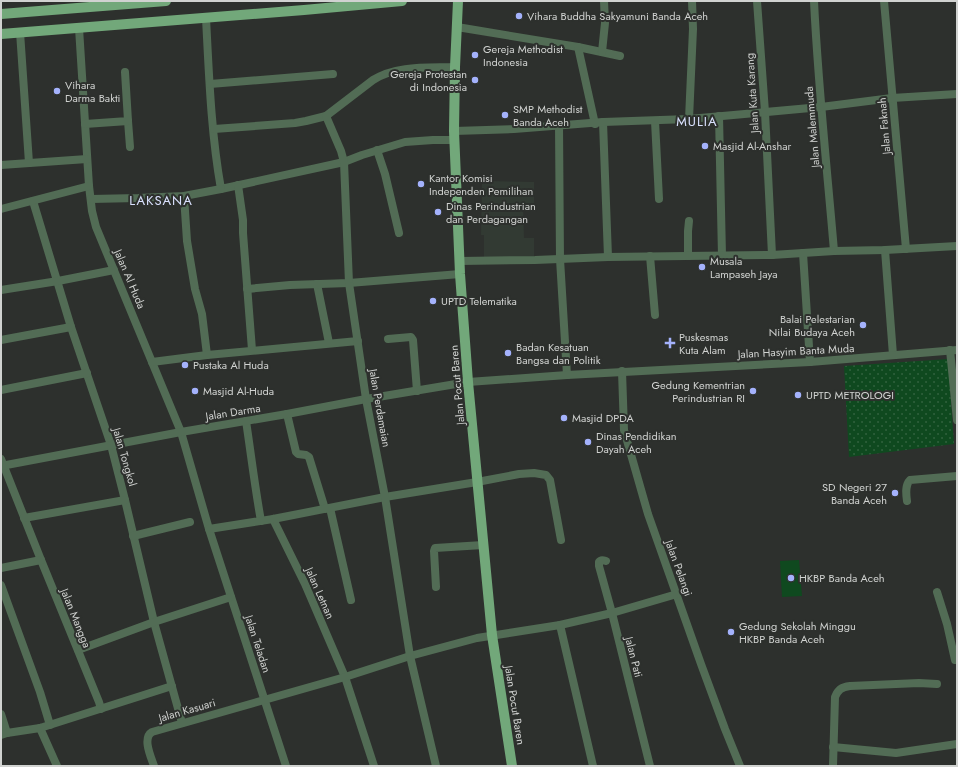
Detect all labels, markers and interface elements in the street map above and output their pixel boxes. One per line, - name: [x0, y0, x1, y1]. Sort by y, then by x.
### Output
- place label: Vihara Buddha Sakyamuni Banda Aceh: [527, 8, 708, 24]
- marker: Vihara Buddha Sakyamuni Banda Aceh: [514, 11, 524, 21]
- place label: Gereja Methodist Indonesia: [483, 41, 563, 70]
- marker: Gereja Methodist Indonesia: [470, 50, 480, 60]
- street label: Jalan Kuta Karang: [741, 52, 763, 136]
- place label: Gereja Protestan di Indonesia: [390, 66, 467, 95]
- marker: Gereja Protestan di Indonesia: [470, 75, 480, 85]
- place label: Vihara Darma Bakti: [65, 77, 121, 106]
- marker: Vihara Darma Bakti: [52, 86, 62, 96]
- street label: Jalan Malemmuda: [800, 86, 824, 170]
- street label: Jalan Faknah: [874, 97, 895, 157]
- place label: SMP Methodist Banda Aceh: [513, 101, 583, 130]
- marker: SMP Methodist Banda Aceh: [500, 110, 510, 120]
- district label: MULIA: [676, 112, 718, 131]
- place label: Masjid Al-Anshar: [713, 138, 791, 154]
- marker: Masjid Al-Anshar: [700, 141, 710, 151]
- place label: Kantor Komisi Independen Pemilihan: [429, 170, 533, 199]
- marker: Kantor Komisi Independen Pemilihan: [416, 179, 426, 189]
- district label: LAKSANA: [129, 191, 193, 210]
- place label: Dinas Perindustrian dan Perdagangan: [446, 198, 536, 227]
- marker: Dinas Perindustrian dan Perdagangan: [433, 207, 443, 217]
- street label: Jalan Al Huda: [110, 245, 150, 311]
- place label: Musala Lampaseh Jaya: [710, 253, 778, 282]
- marker: Musala Lampaseh Jaya: [697, 262, 707, 272]
- place label: UPTD Telematika: [441, 293, 517, 309]
- marker: UPTD Telematika: [428, 296, 438, 306]
- place label: Balai Pelestarian Nilai Budaya Aceh: [769, 311, 855, 340]
- marker: Balai Pelestarian Nilai Budaya Aceh: [858, 320, 868, 330]
- place label: Puskesmas Kuta Alam: [679, 329, 729, 358]
- marker: Puskesmas Kuta Alam: [664, 337, 676, 349]
- place label: Badan Kesatuan Bangsa dan Politik: [516, 339, 601, 368]
- street label: Jalan Hasyim Banta Muda: [735, 340, 855, 362]
- street label: Jalan Pocut Baren: [446, 344, 469, 428]
- marker: Badan Kesatuan Bangsa dan Politik: [503, 348, 513, 358]
- place label: Pustaka Al Huda: [193, 357, 269, 373]
- marker: Pustaka Al Huda: [180, 360, 190, 370]
- street label: Jalan Perdamaian: [365, 366, 395, 448]
- place label: Gedung Kementrian Perindustrian RI: [652, 377, 745, 406]
- place label: Masjid Al-Huda: [203, 383, 274, 399]
- marker: Masjid Al-Huda: [190, 386, 200, 396]
- marker: Gedung Kementrian Perindustrian RI: [748, 386, 758, 396]
- place label: UPTD METROLOGI: [806, 387, 894, 403]
- marker: UPTD METROLOGI: [793, 390, 803, 400]
- street label: Jalan Darma: [202, 400, 262, 425]
- place label: Masjid DPDA: [572, 410, 634, 426]
- marker: Masjid DPDA: [559, 413, 569, 423]
- street label: Jalan Tongkol: [108, 424, 141, 488]
- place label: Dinas Pendidikan Dayah Aceh: [596, 428, 676, 457]
- marker: Dinas Pendidikan Dayah Aceh: [583, 437, 593, 447]
- place label: SD Negeri 27 Banda Aceh: [822, 479, 887, 508]
- marker: SD Negeri 27 Banda Aceh: [890, 488, 900, 498]
- street label: Jalan Pelangi: [661, 536, 697, 599]
- street label: Jalan Letnan: [301, 563, 338, 621]
- place label: HKBP Banda Aceh: [799, 570, 885, 586]
- marker: HKBP Banda Aceh: [786, 573, 796, 583]
- street label: Jalan Mangga: [56, 584, 95, 650]
- street label: Jalan Teladan: [241, 611, 275, 675]
- place label: Gedung Sekolah Minggu HKBP Banda Aceh: [739, 618, 856, 647]
- marker: Gedung Sekolah Minggu HKBP Banda Aceh: [726, 627, 736, 637]
- street label: Jalan Pati: [621, 633, 647, 679]
- street label: Jalan Pocut Baren: [501, 662, 529, 746]
- street label: Jalan Kasuari: [155, 694, 217, 726]

